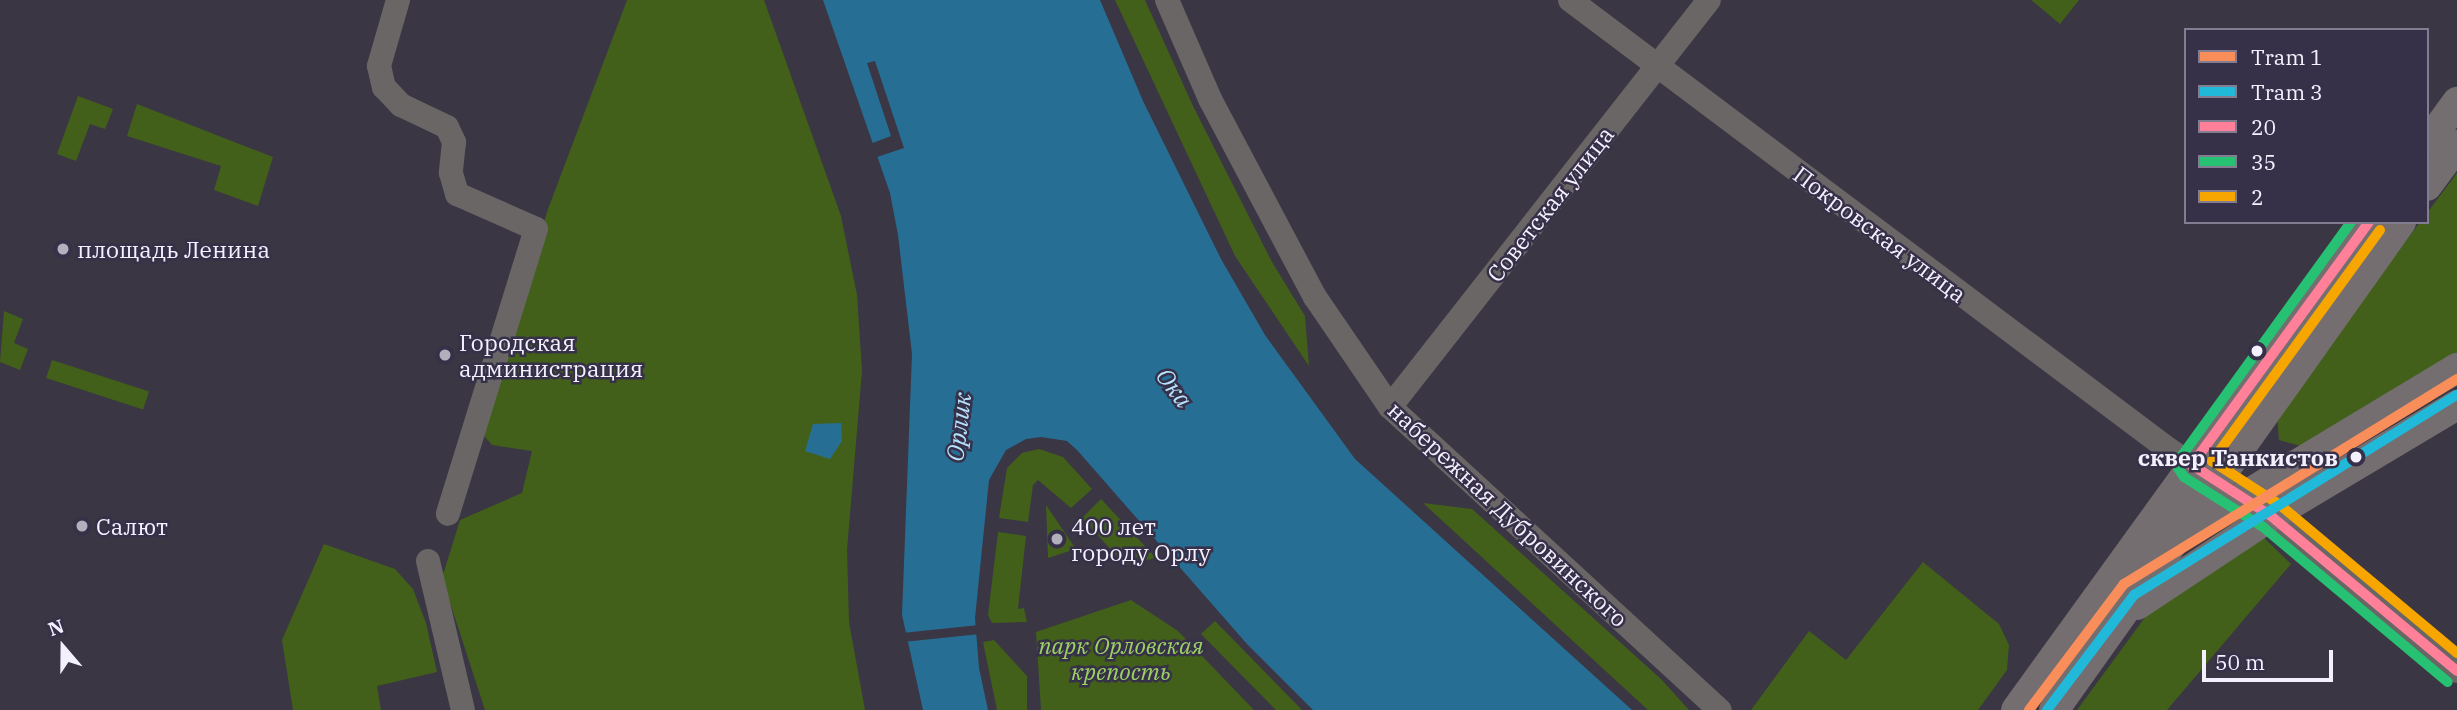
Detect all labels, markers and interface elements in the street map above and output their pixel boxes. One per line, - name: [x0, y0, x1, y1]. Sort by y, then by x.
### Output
- legend: [2184, 28, 2429, 224]
- text: Tram 1: [2251, 43, 2323, 71]
- text: Tram 3: [2251, 78, 2323, 106]
- text: 20: [2251, 113, 2276, 141]
- street label: Советская улица: [1481, 121, 1619, 287]
- text: 35: [2251, 148, 2276, 176]
- street label: Покровская улица: [1788, 160, 1972, 308]
- text: 2: [2251, 183, 2264, 211]
- place label: площадь Ленина: [77, 235, 270, 263]
- marker: площадь Ленина: [55, 241, 71, 257]
- place label: Городская администрация: [459, 328, 643, 382]
- unlabelled marker: [2250, 344, 2264, 358]
- marker: Городская администрация: [437, 347, 453, 363]
- water label: Ока: [1150, 362, 1198, 414]
- water label: Орлик: [940, 391, 978, 463]
- street label: набережная Дубровинского: [1383, 396, 1633, 632]
- place label: сквер Танкистов: [2138, 443, 2338, 471]
- marker: сквер Танкистов: [2344, 445, 2368, 469]
- place label: Салют: [96, 512, 168, 540]
- place label: 400 лет городу Орлу: [1071, 512, 1211, 566]
- marker: Салют: [74, 518, 90, 534]
- marker: 400 лет городу Орлу: [1049, 531, 1065, 547]
- north arrow: [28, 612, 98, 682]
- text: N: [45, 613, 67, 641]
- park label: парк Орловская крепость: [1039, 631, 1203, 685]
- scale bar: [2205, 636, 2336, 680]
- text: 50 m: [2215, 648, 2265, 676]

